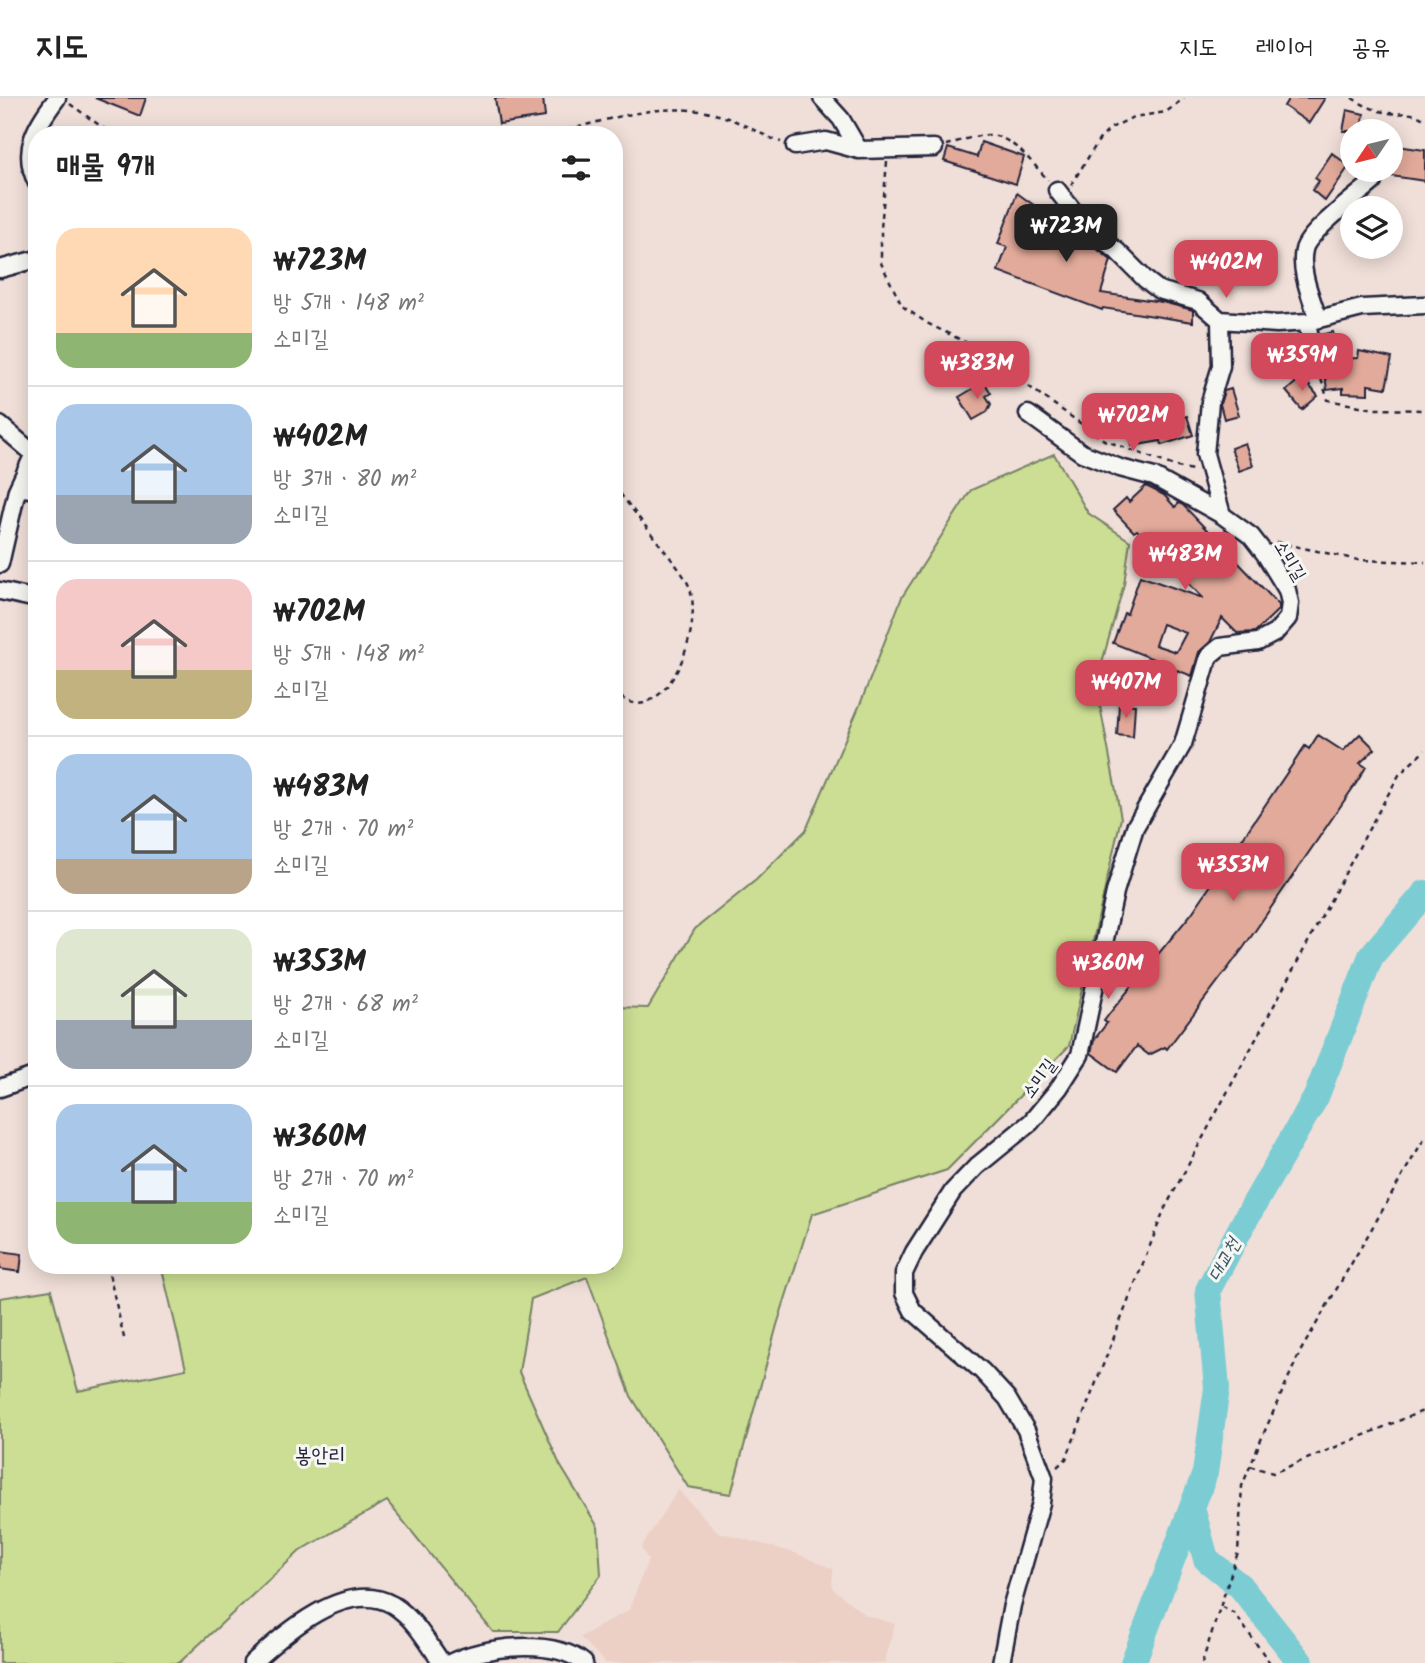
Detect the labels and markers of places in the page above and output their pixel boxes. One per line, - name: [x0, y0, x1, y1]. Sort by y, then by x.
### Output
- pin: ₩723M: [1017, 204, 1115, 264]
- pin: ₩402M: [1177, 240, 1275, 300]
- pin: ₩359M: [1253, 334, 1351, 393]
- pin: ₩383M: [928, 342, 1026, 401]
- pin: ₩702M: [1084, 394, 1182, 453]
- pin: ₩483M: [1136, 532, 1234, 592]
- pin: ₩407M: [1077, 660, 1175, 720]
- pin: ₩353M: [1184, 844, 1282, 903]
- pin: ₩360M: [1059, 942, 1157, 1001]

